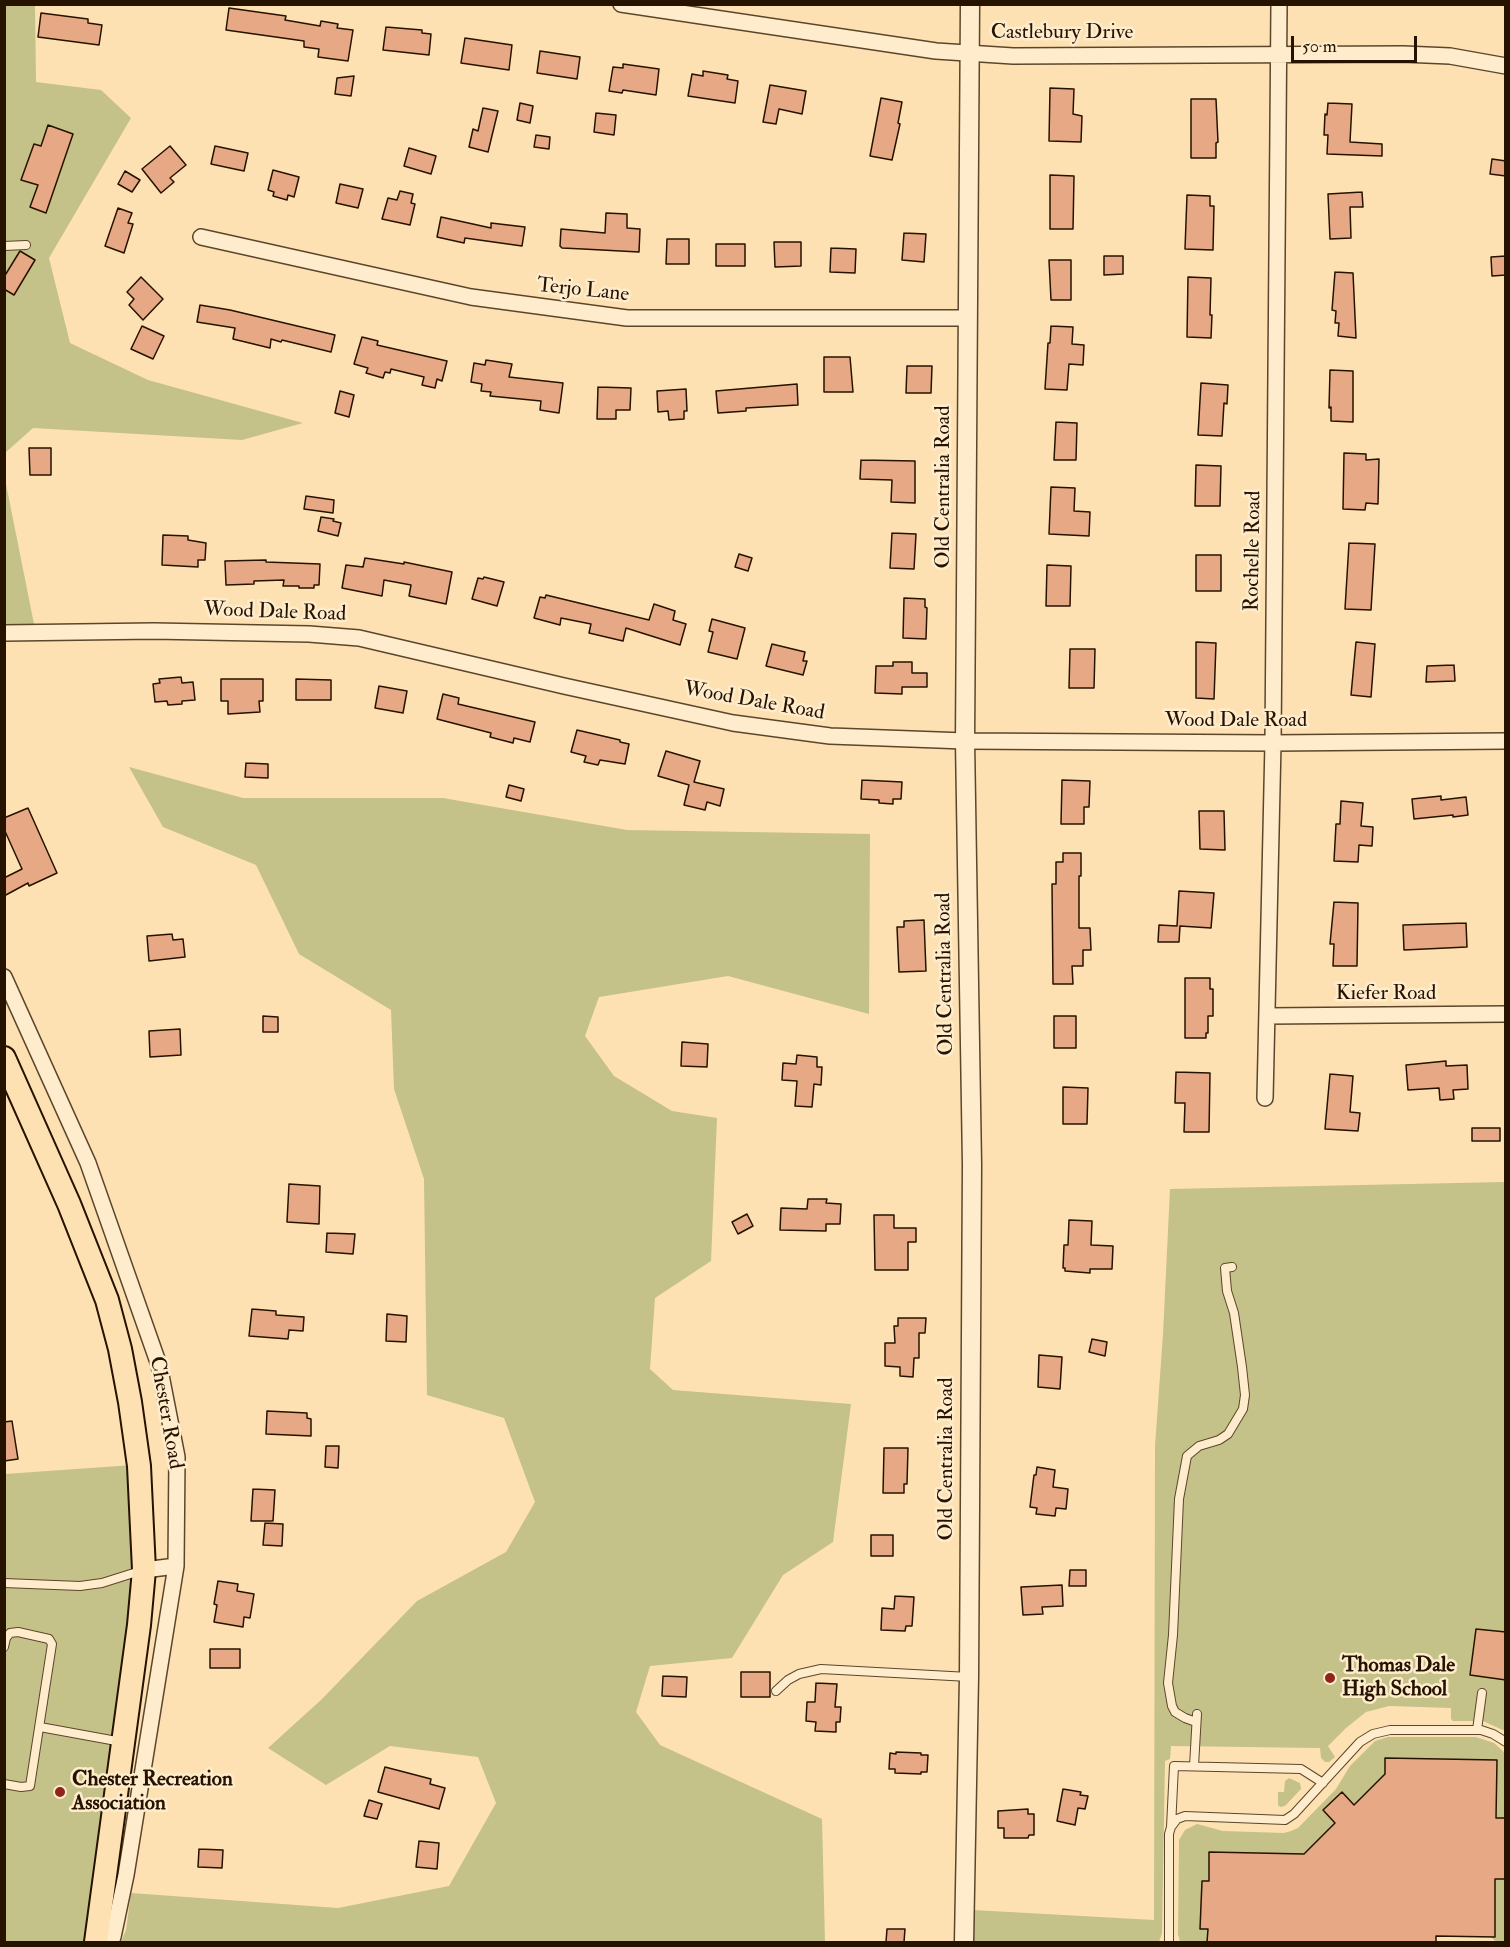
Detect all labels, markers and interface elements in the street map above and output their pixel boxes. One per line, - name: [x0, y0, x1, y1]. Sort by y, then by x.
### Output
- street label: Castlebury Drive: [991, 20, 1133, 46]
- scale bar: [1294, 24, 1420, 62]
- text: 50 m: [1302, 35, 1337, 58]
- street label: Terjo Lane: [536, 274, 630, 308]
- street label: Old Centralia Road: [931, 405, 957, 569]
- street label: Rochelle Road: [1240, 490, 1268, 612]
- street label: Wood Dale Road: [203, 598, 347, 628]
- street label: Wood Dale Road: [682, 677, 826, 727]
- street label: Wood Dale Road: [1165, 708, 1307, 734]
- street label: Old Centralia Road: [932, 892, 960, 1056]
- street label: Kiefer Road: [1336, 981, 1436, 1007]
- street label: Chester Road: [143, 1355, 187, 1471]
- street label: Old Centralia Road: [934, 1377, 960, 1541]
- place label: Thomas Dale High School: [1342, 1653, 1455, 1703]
- marker: Thomas Dale High School: [1323, 1671, 1337, 1685]
- place label: Chester Recreation Association: [72, 1767, 233, 1817]
- marker: Chester Recreation Association: [53, 1785, 67, 1799]

